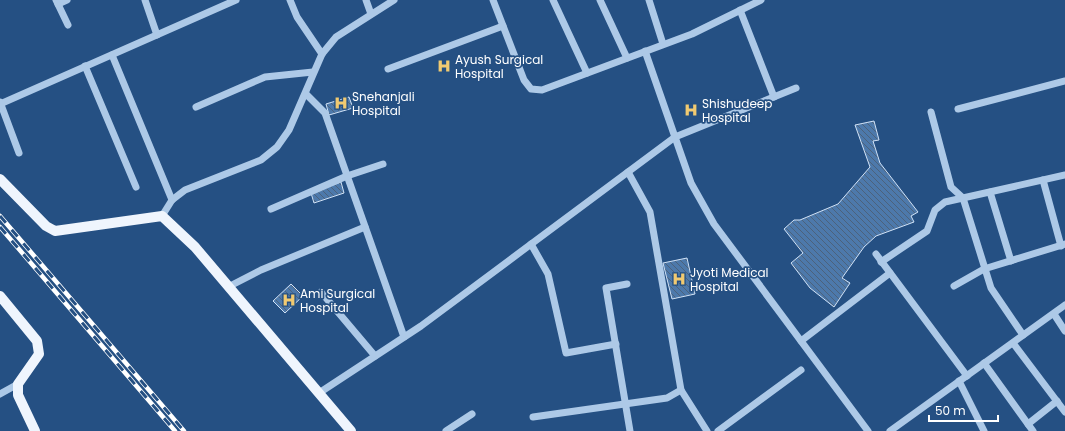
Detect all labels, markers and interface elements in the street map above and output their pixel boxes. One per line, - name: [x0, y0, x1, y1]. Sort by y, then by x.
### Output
- place label: Ayush Surgical Hospital: [455, 51, 543, 82]
- hospital icon: Ayush Surgical Hospital: [436, 58, 452, 74]
- place label: Snehanjali Hospital: [352, 88, 415, 119]
- hospital icon: Snehanjali Hospital: [333, 95, 349, 111]
- place label: Shishudeep Hospital: [702, 95, 772, 126]
- hospital icon: Shishudeep Hospital: [683, 102, 699, 118]
- place label: Jyoti Medical Hospital: [690, 264, 769, 295]
- hospital icon: Jyoti Medical Hospital: [671, 271, 687, 287]
- place label: Ami Surgical Hospital: [300, 285, 375, 316]
- hospital icon: Ami Surgical Hospital: [281, 292, 297, 308]
- scale bar: [929, 397, 998, 423]
- text: 50 m: [935, 402, 966, 419]

